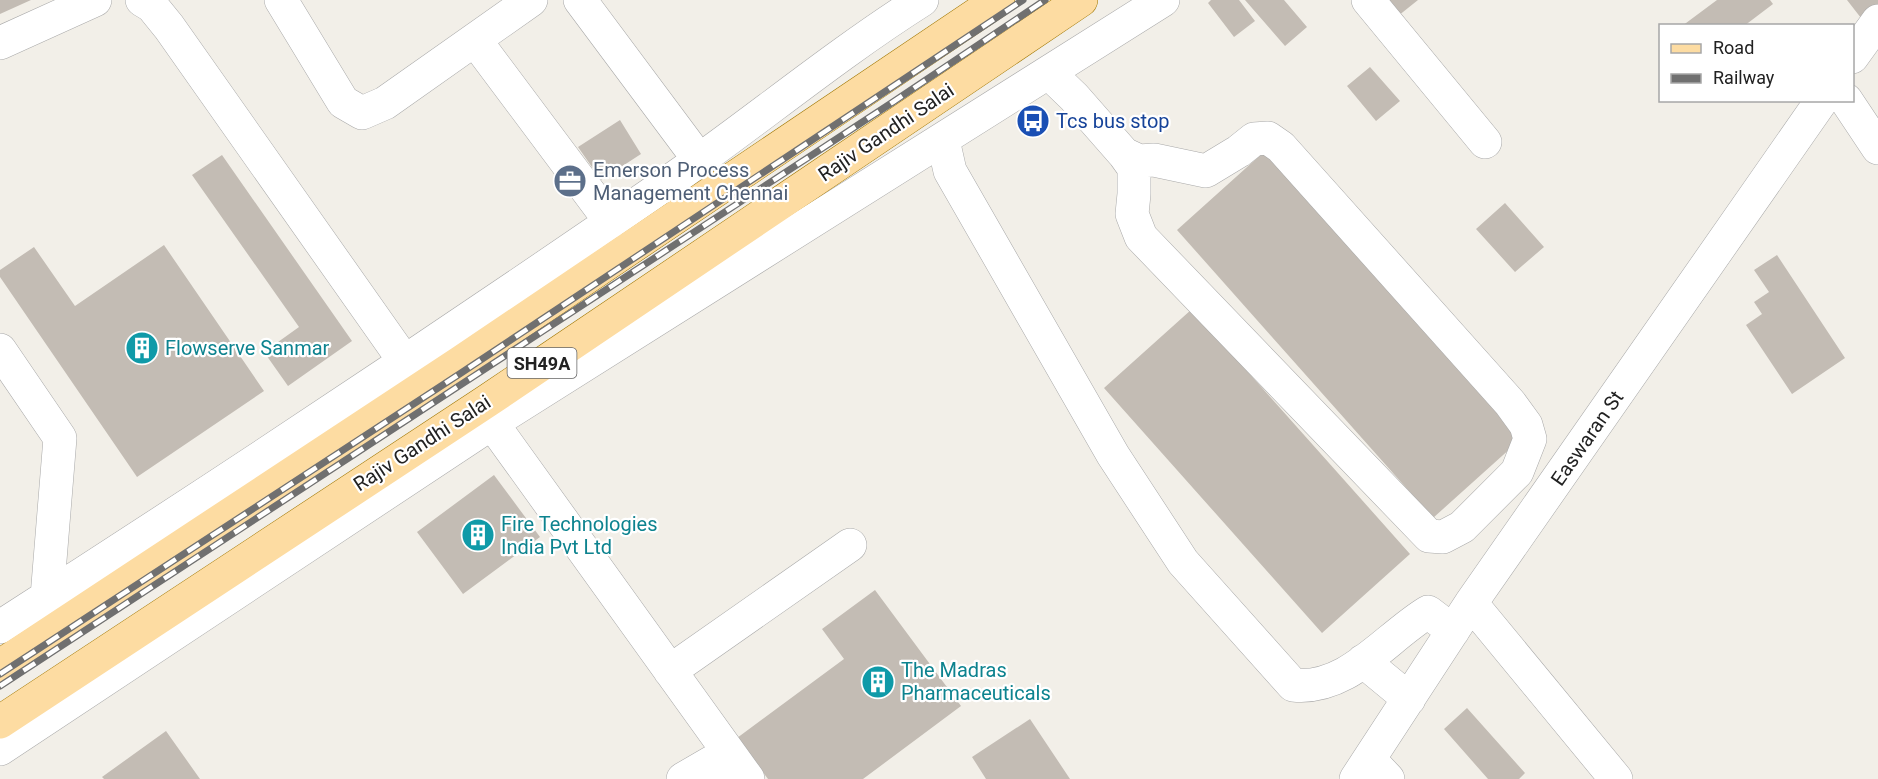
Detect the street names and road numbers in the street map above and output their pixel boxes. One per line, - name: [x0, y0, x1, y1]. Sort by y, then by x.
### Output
- street label: Rajiv Gandhi Salai: [814, 78, 958, 186]
- road number: SH49A: [508, 348, 576, 378]
- street label: Easwaran St: [1546, 386, 1628, 490]
- street label: Rajiv Gandhi Salai: [349, 390, 495, 496]

